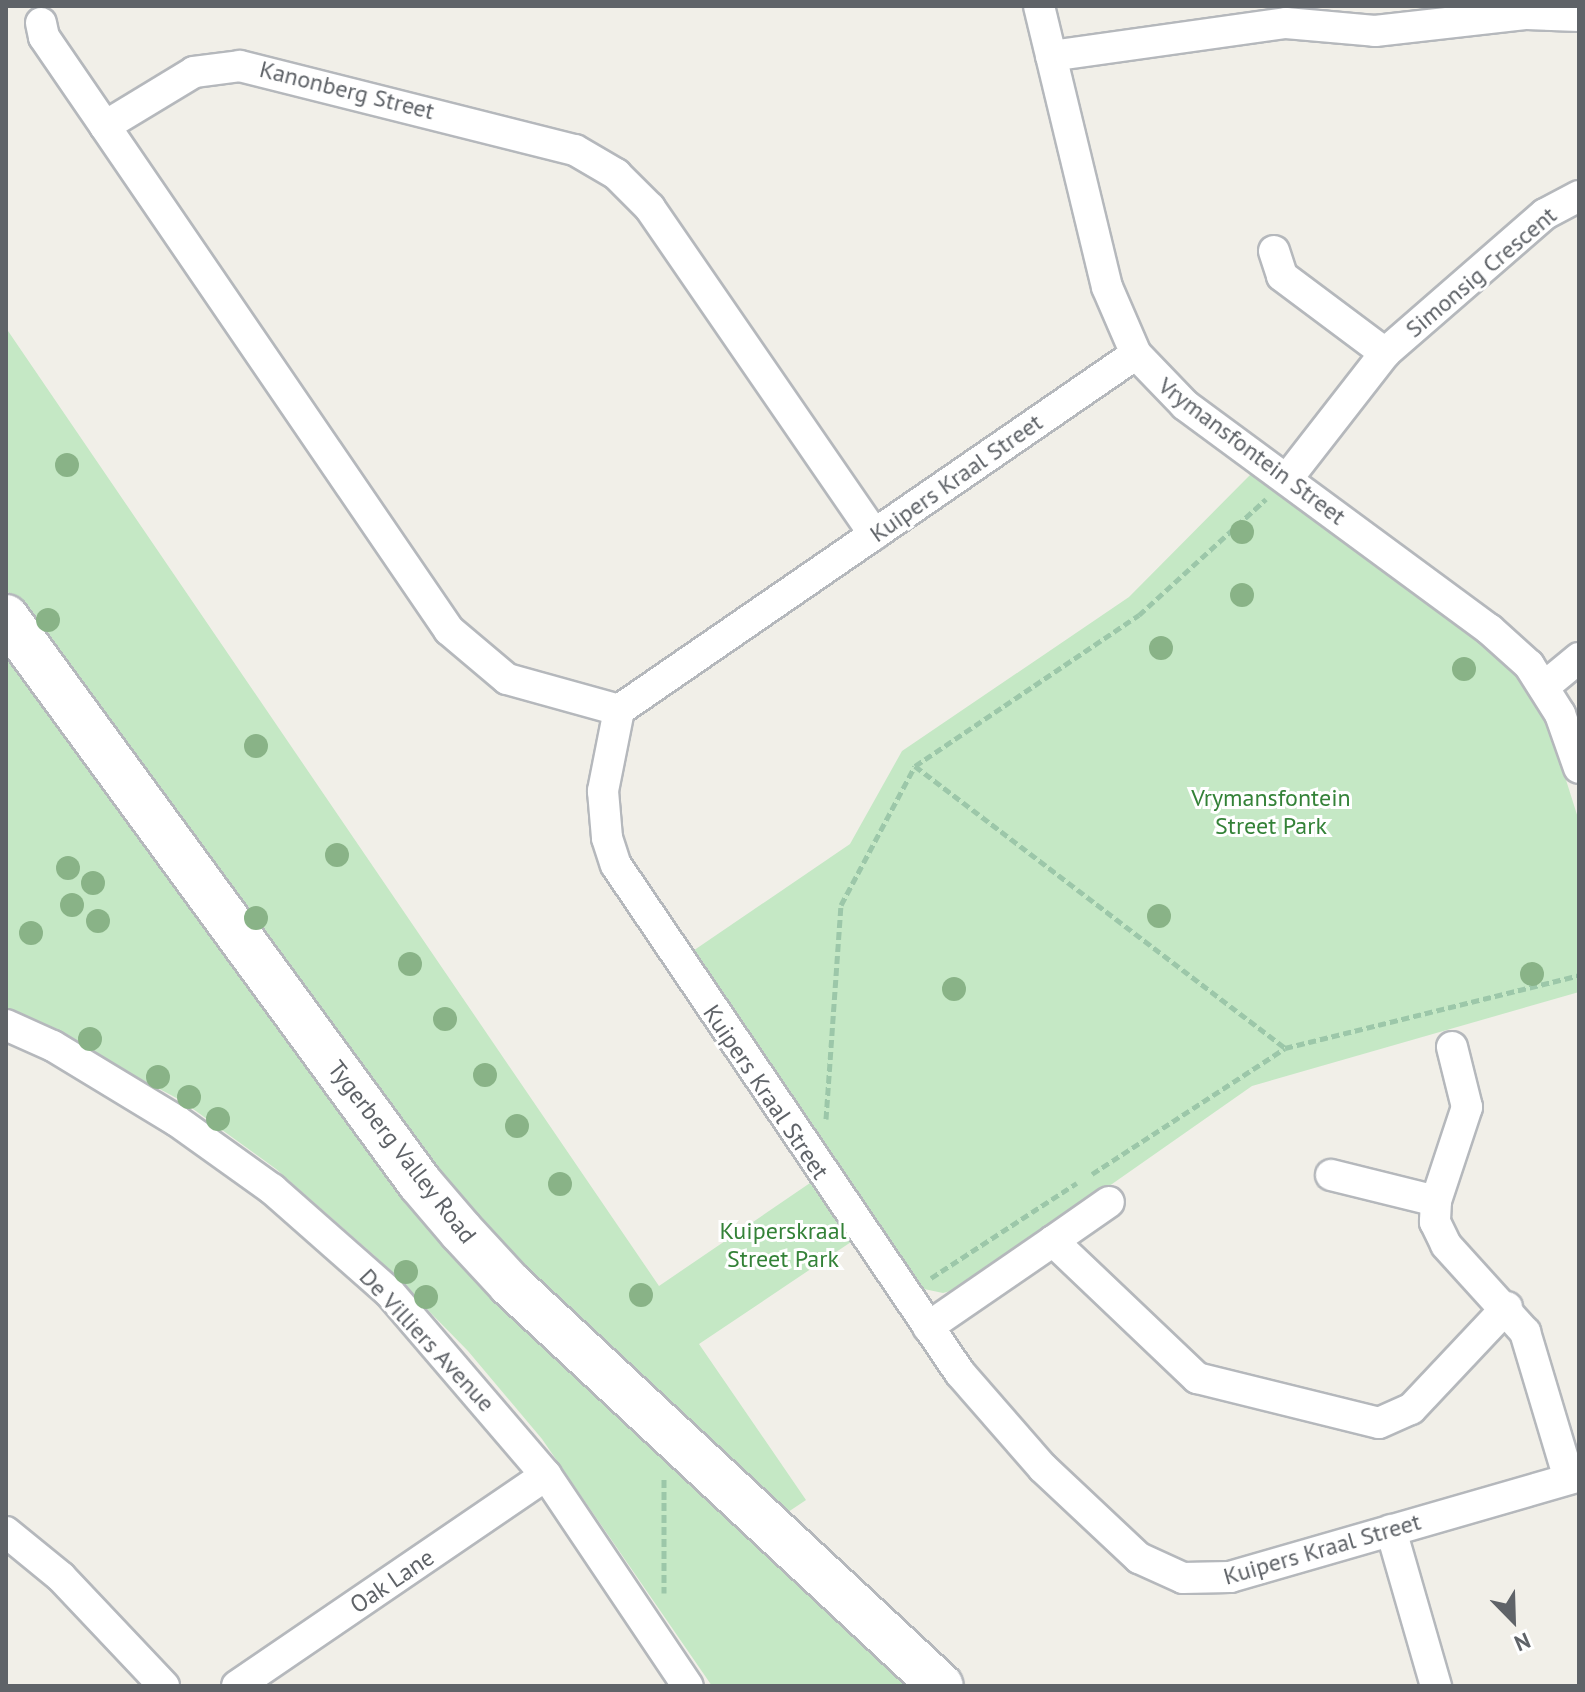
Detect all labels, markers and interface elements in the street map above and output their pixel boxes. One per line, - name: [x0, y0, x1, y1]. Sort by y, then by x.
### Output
- street label: Kanonberg Street: [257, 54, 437, 126]
- street label: Simonsig Crescent: [1400, 201, 1562, 343]
- street label: Vrymansfontein Street: [1153, 371, 1351, 531]
- street label: Kuipers Kraal Street: [864, 408, 1048, 548]
- park label: Vrymansfontein Street Park: [1191, 784, 1351, 840]
- street label: Kuipers Kraal Street: [697, 999, 835, 1185]
- street label: Tygerberg Valley Road: [321, 1054, 483, 1250]
- park label: Kuiperskraal Street Park: [719, 1217, 847, 1273]
- street label: De Villiers Avenue: [353, 1262, 501, 1418]
- street label: Kuipers Kraal Street: [1220, 1507, 1424, 1591]
- street label: Oak Lane: [344, 1542, 440, 1620]
- north arrow: [1473, 1580, 1553, 1660]
- text: N: [1510, 1626, 1535, 1658]

